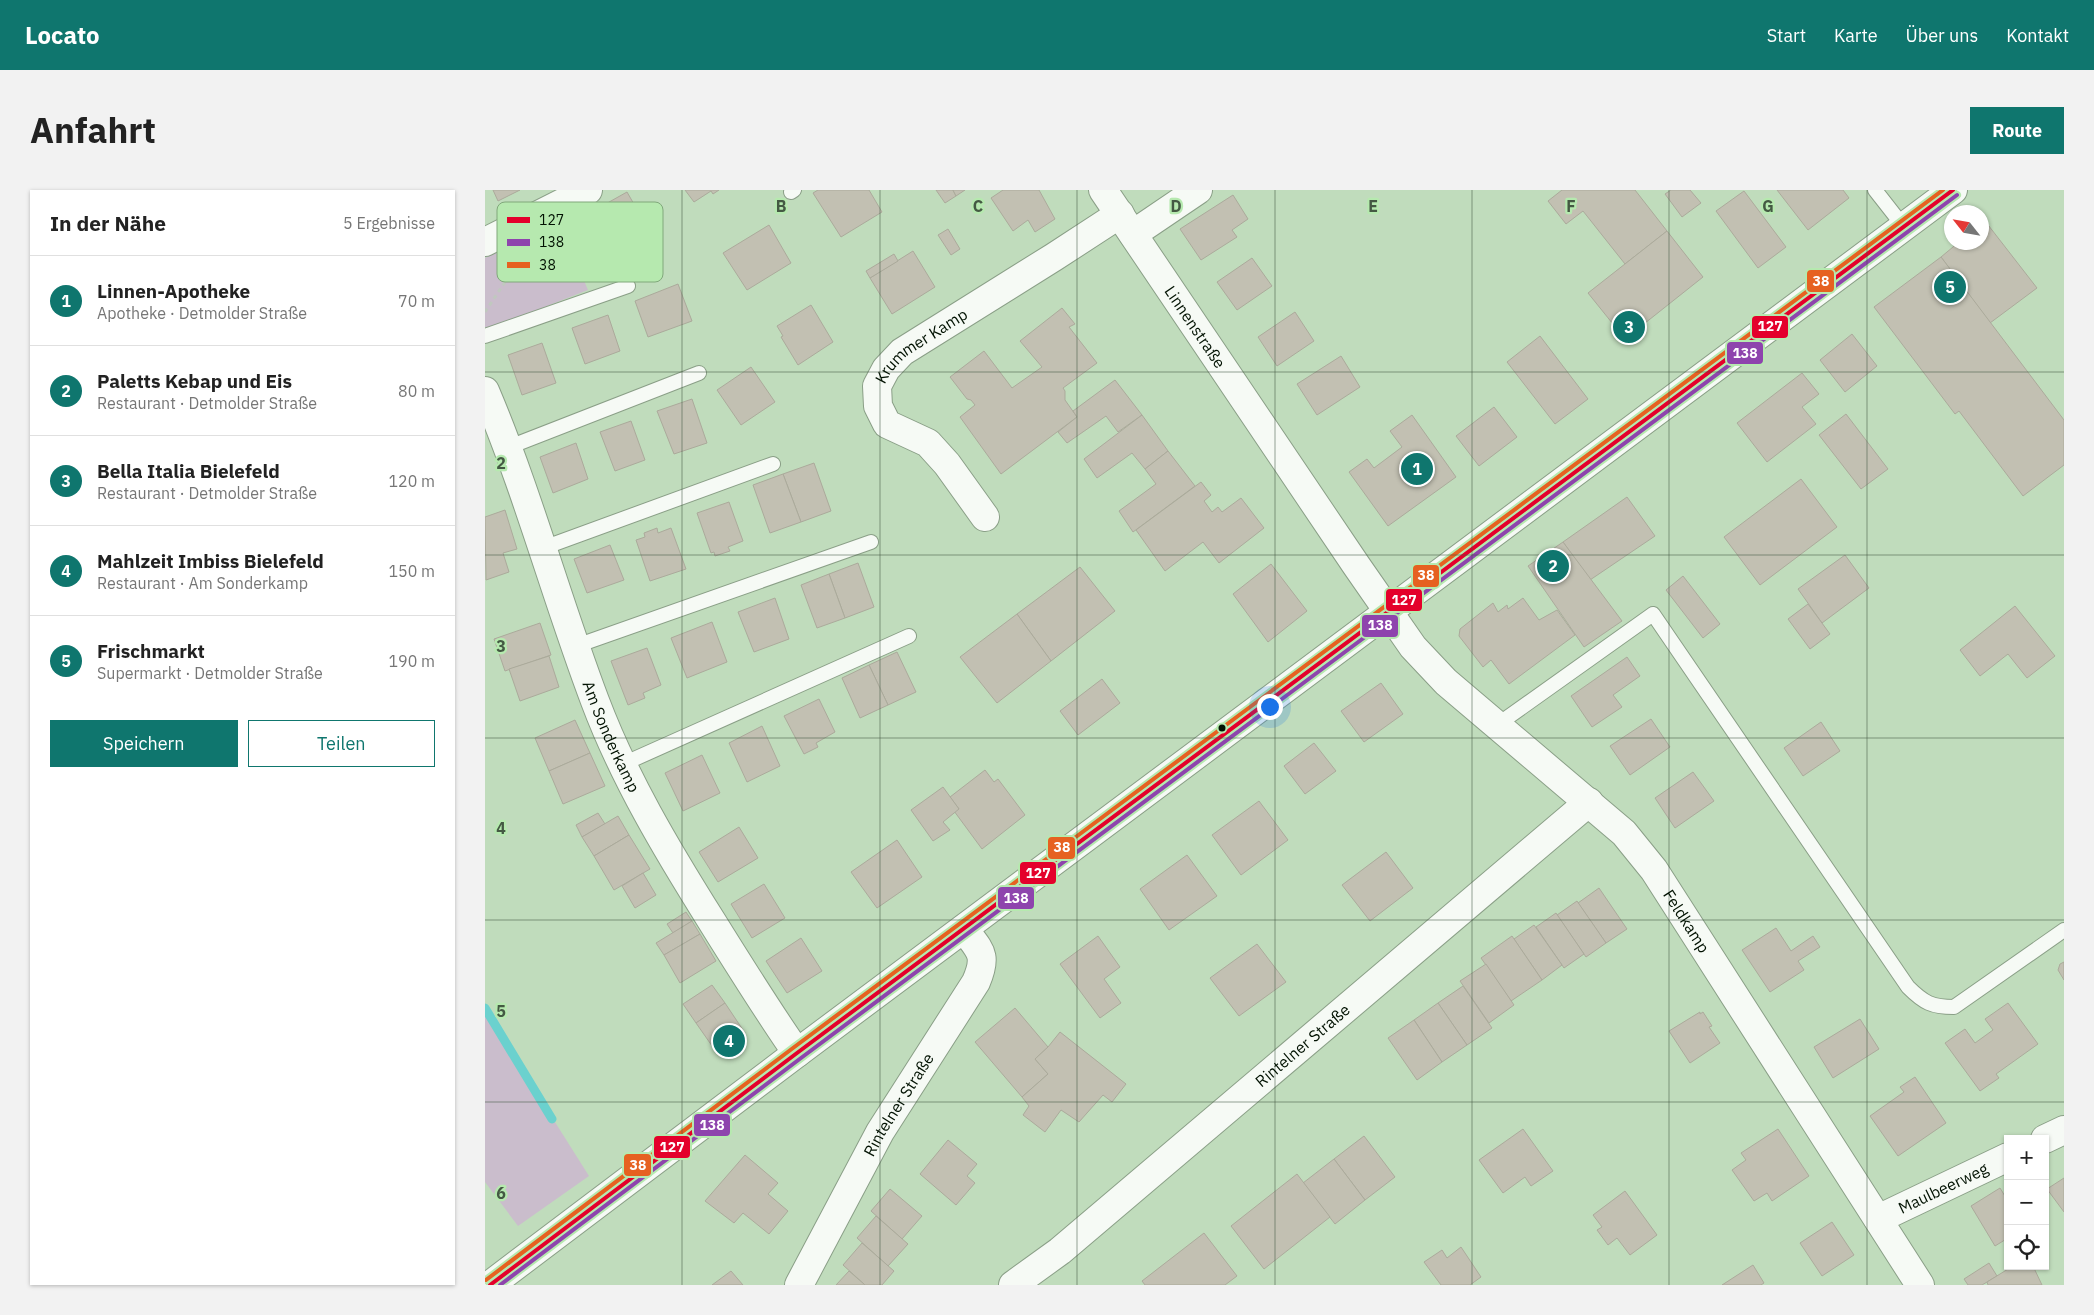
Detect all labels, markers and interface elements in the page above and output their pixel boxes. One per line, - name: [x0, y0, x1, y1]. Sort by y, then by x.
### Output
- text: Locato: [25, 19, 100, 51]
- text: Start: [1767, 24, 1806, 47]
- text: Karte: [1834, 24, 1878, 47]
- text: Über uns: [1906, 24, 1978, 47]
- text: Kontakt: [2006, 24, 2069, 47]
- text: Anfahrt: [30, 107, 156, 153]
- button: Route: [1970, 107, 2064, 154]
- text: B: [776, 196, 787, 216]
- text: C: [973, 196, 983, 216]
- text: D: [1170, 196, 1182, 216]
- text: E: [1368, 196, 1378, 216]
- text: F: [1566, 196, 1576, 216]
- text: G: [1762, 196, 1774, 216]
- legend: [497, 202, 663, 282]
- north arrow: [1944, 205, 1989, 250]
- text: In der Nähe: [50, 209, 166, 237]
- text: 127: [539, 211, 564, 229]
- text: 5 Ergebnisse: [343, 213, 435, 233]
- text: 138: [539, 233, 564, 251]
- text: 38: [539, 256, 556, 274]
- pin: 5: [1934, 268, 1966, 306]
- line badge: 38: [1806, 269, 1835, 293]
- text: 38: [1813, 272, 1829, 290]
- text: Linnen-Apotheke: [97, 279, 250, 303]
- street label: Linnenstraße: [1160, 282, 1230, 372]
- text: 1: [61, 291, 71, 311]
- text: 70 m: [398, 291, 435, 311]
- text: Apotheke · Detmolder Straße: [97, 303, 307, 323]
- street label: Krummer Kamp: [870, 304, 971, 387]
- pin: 3: [1613, 308, 1645, 346]
- line badge: 127: [1751, 315, 1789, 339]
- text: 127: [1757, 317, 1783, 335]
- line badge: 138: [1726, 341, 1764, 365]
- text: 138: [1732, 344, 1758, 362]
- text: Paletts Kebap und Eis: [97, 369, 292, 393]
- text: 2: [61, 381, 71, 401]
- text: 80 m: [398, 381, 435, 401]
- text: Restaurant · Detmolder Straße: [97, 393, 317, 413]
- pin: 1: [1401, 450, 1433, 488]
- text: 2: [496, 453, 506, 473]
- text: Bella Italia Bielefeld: [97, 459, 280, 483]
- text: 3: [61, 471, 71, 491]
- text: 120 m: [388, 471, 435, 491]
- text: Restaurant · Detmolder Straße: [97, 483, 317, 503]
- pin: 2: [1537, 547, 1569, 585]
- text: Mahlzeit Imbiss Bielefeld: [97, 549, 324, 573]
- text: 4: [61, 561, 71, 581]
- text: 150 m: [388, 561, 435, 581]
- line badge: 38: [1412, 564, 1440, 588]
- text: 38: [1418, 566, 1434, 584]
- text: Restaurant · Am Sonderkamp: [97, 573, 308, 593]
- line badge: 127: [1385, 588, 1423, 612]
- text: 127: [1391, 591, 1417, 609]
- line badge: 138: [1361, 614, 1399, 638]
- text: 138: [1367, 616, 1393, 634]
- text: 3: [496, 636, 506, 656]
- text: Frischmarkt: [97, 639, 205, 663]
- text: 5: [61, 651, 71, 671]
- text: 190 m: [388, 651, 435, 671]
- text: Supermarkt · Detmolder Straße: [97, 663, 323, 683]
- street label: Am Sonderkamp: [578, 678, 644, 796]
- your location: [1257, 694, 1283, 720]
- button: Speichern: [50, 720, 238, 767]
- button: Teilen: [248, 720, 435, 767]
- unlabelled marker: [1217, 723, 1227, 733]
- text: 4: [496, 818, 506, 838]
- line badge: 38: [1047, 836, 1076, 860]
- text: 38: [1054, 838, 1070, 856]
- line badge: 127: [1019, 861, 1057, 885]
- text: 127: [1025, 864, 1051, 882]
- line badge: 138: [997, 886, 1035, 910]
- street label: Feldkamp: [1659, 886, 1714, 956]
- text: 138: [1003, 889, 1029, 907]
- street label: Rintelner Straße: [1251, 999, 1354, 1091]
- text: 5: [496, 1001, 506, 1021]
- pin: 4: [713, 1022, 745, 1060]
- street label: Rintelner Straße: [859, 1049, 938, 1160]
- line badge: 138: [693, 1113, 731, 1137]
- text: 138: [699, 1116, 725, 1134]
- line badge: 127: [653, 1135, 691, 1159]
- map controls: [2004, 1135, 2049, 1270]
- button: +: [2004, 1135, 2049, 1180]
- text: 127: [659, 1138, 685, 1156]
- line badge: 38: [623, 1153, 652, 1177]
- text: 38: [630, 1156, 646, 1174]
- street label: Maulbeerweg: [1895, 1158, 1992, 1218]
- button: −: [2004, 1180, 2049, 1225]
- text: 6: [496, 1183, 506, 1203]
- button: locate: [2004, 1225, 2049, 1270]

